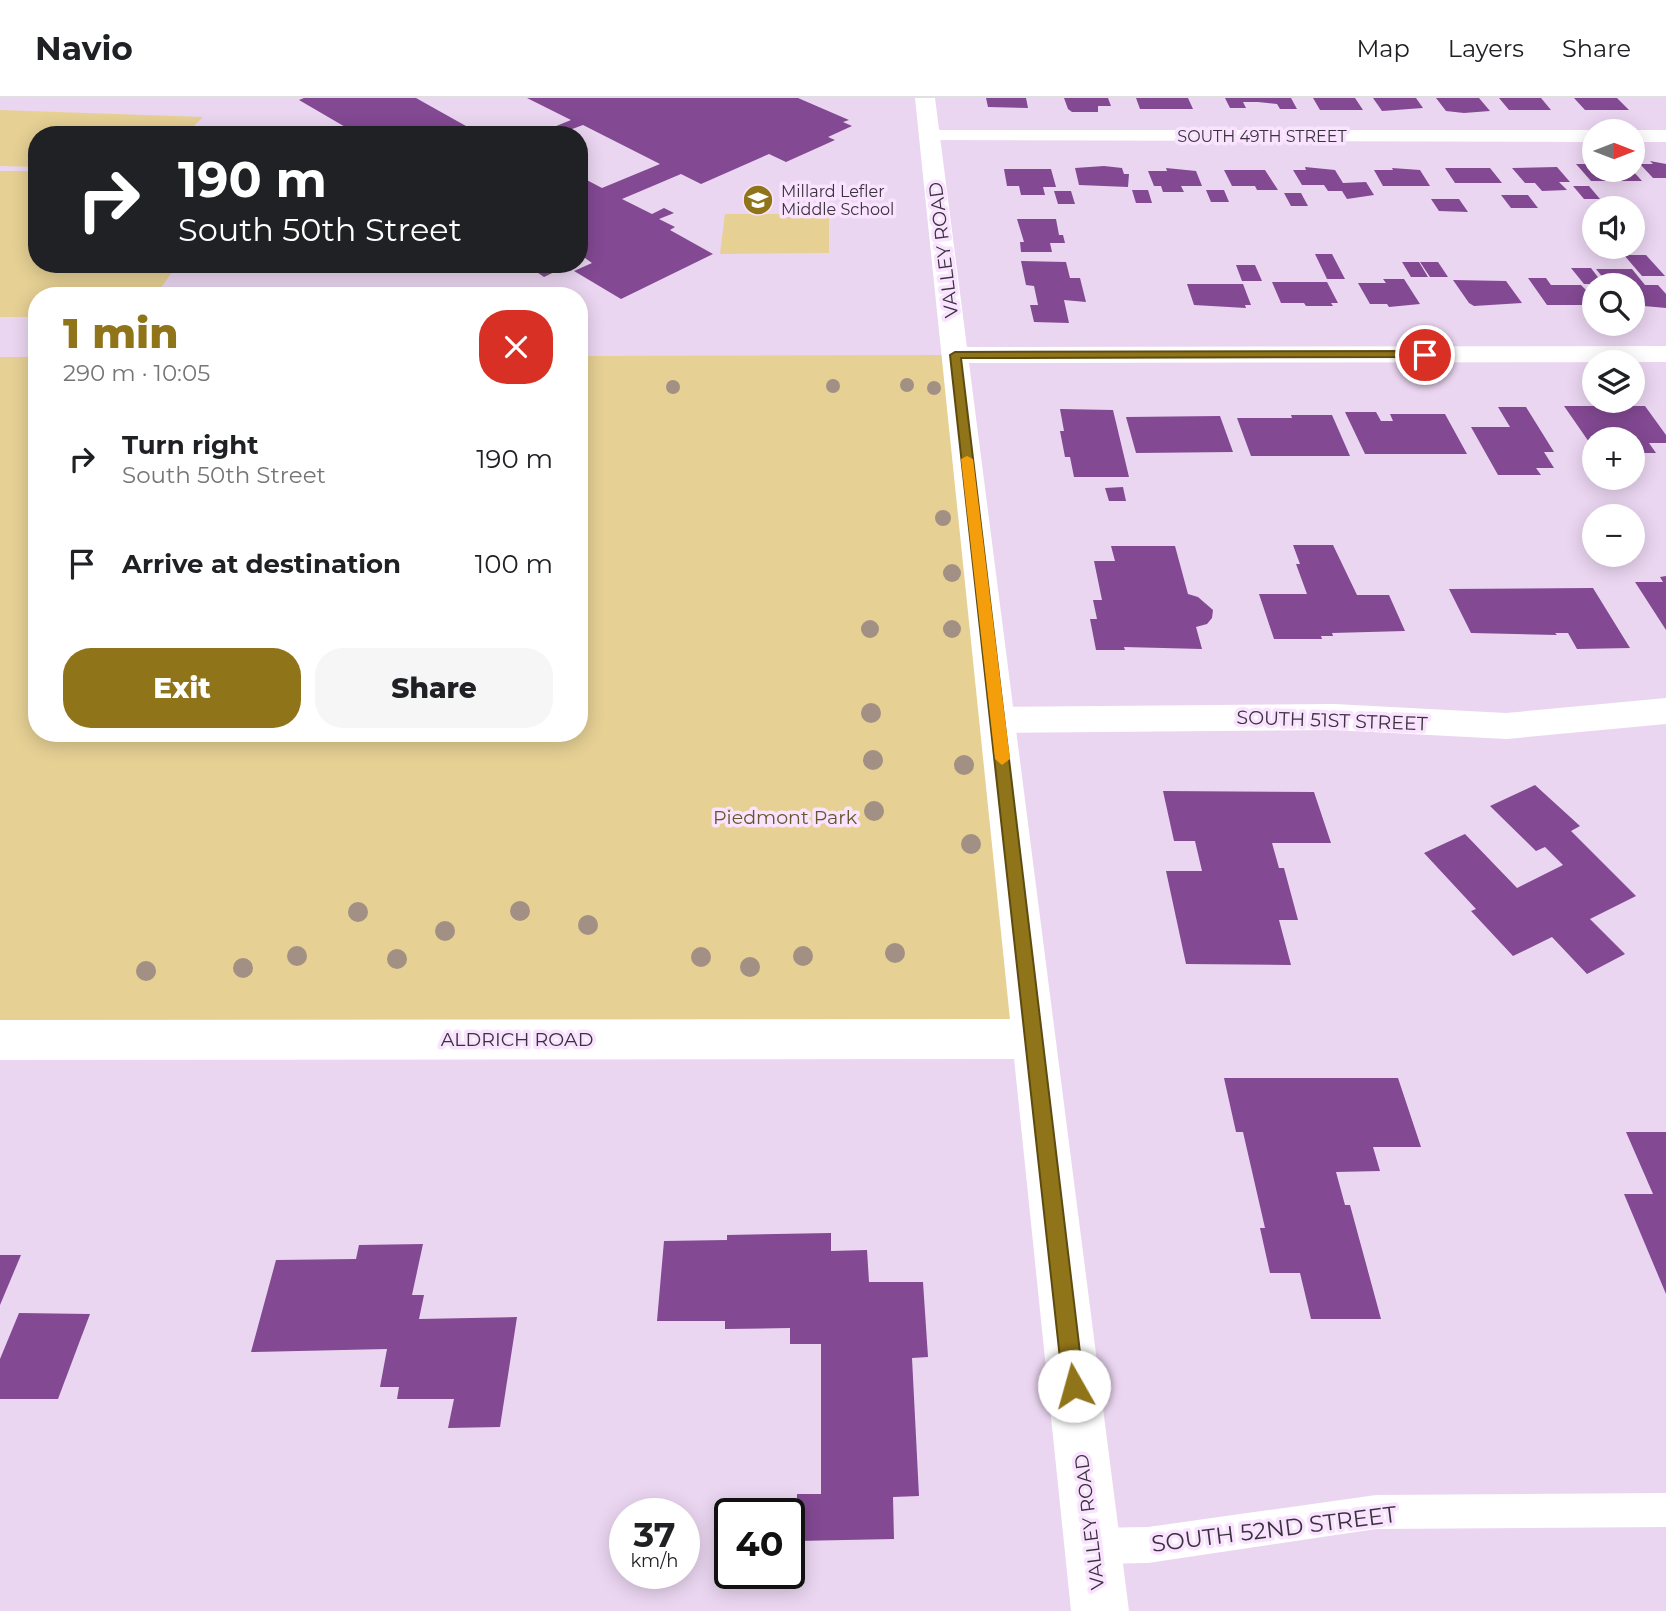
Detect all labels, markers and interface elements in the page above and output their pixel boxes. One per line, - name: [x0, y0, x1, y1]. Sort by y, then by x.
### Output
- text: Navio: [35, 28, 133, 68]
- text: Map: [1356, 34, 1410, 63]
- text: Layers: [1448, 34, 1524, 63]
- text: Share: [1562, 34, 1631, 63]
- north arrow: [1582, 119, 1645, 182]
- map controls: [1582, 119, 1645, 567]
- street label: SOUTH 49TH STREET: [1177, 127, 1348, 146]
- text: 190 m: [178, 150, 327, 209]
- icon: right: [63, 154, 154, 245]
- street label: VALLEY ROAD: [924, 181, 963, 319]
- place label: Millard Lefler Middle School: [781, 182, 894, 219]
- school or university icon: Millard Lefler Middle School: [741, 183, 775, 217]
- button: sound: [1582, 196, 1645, 259]
- text: South 50th Street: [178, 210, 462, 249]
- button: search: [1582, 273, 1645, 336]
- text: 1 min: [63, 307, 179, 359]
- button: close: [479, 310, 553, 384]
- pin: [1395, 325, 1455, 385]
- icon: arrive: [1406, 336, 1444, 374]
- button: layers: [1582, 350, 1645, 413]
- text: 290 m · 10:05: [63, 359, 210, 387]
- button: +: [1582, 427, 1645, 490]
- text: Turn right: [122, 429, 258, 461]
- icon: right: [63, 440, 101, 478]
- text: 190 m: [476, 443, 553, 475]
- text: South 50th Street: [122, 461, 326, 489]
- button: −: [1582, 504, 1645, 567]
- icon: arrive: [63, 545, 101, 583]
- text: Arrive at destination: [122, 548, 401, 580]
- text: 100 m: [475, 548, 553, 580]
- button: Exit: [63, 648, 301, 728]
- button: Share: [315, 648, 553, 728]
- street label: SOUTH 51ST STREET: [1236, 706, 1428, 735]
- park label: Piedmont Park: [713, 806, 858, 829]
- street label: ALDRICH ROAD: [441, 1028, 593, 1051]
- position arrow: [1037, 1349, 1111, 1423]
- street label: VALLEY ROAD: [1070, 1453, 1109, 1591]
- speed limit sign: 40: [714, 1498, 805, 1589]
- street label: SOUTH 52ND STREET: [1150, 1500, 1399, 1558]
- text: 37: [633, 1513, 676, 1556]
- text: km/h: [630, 1550, 679, 1572]

